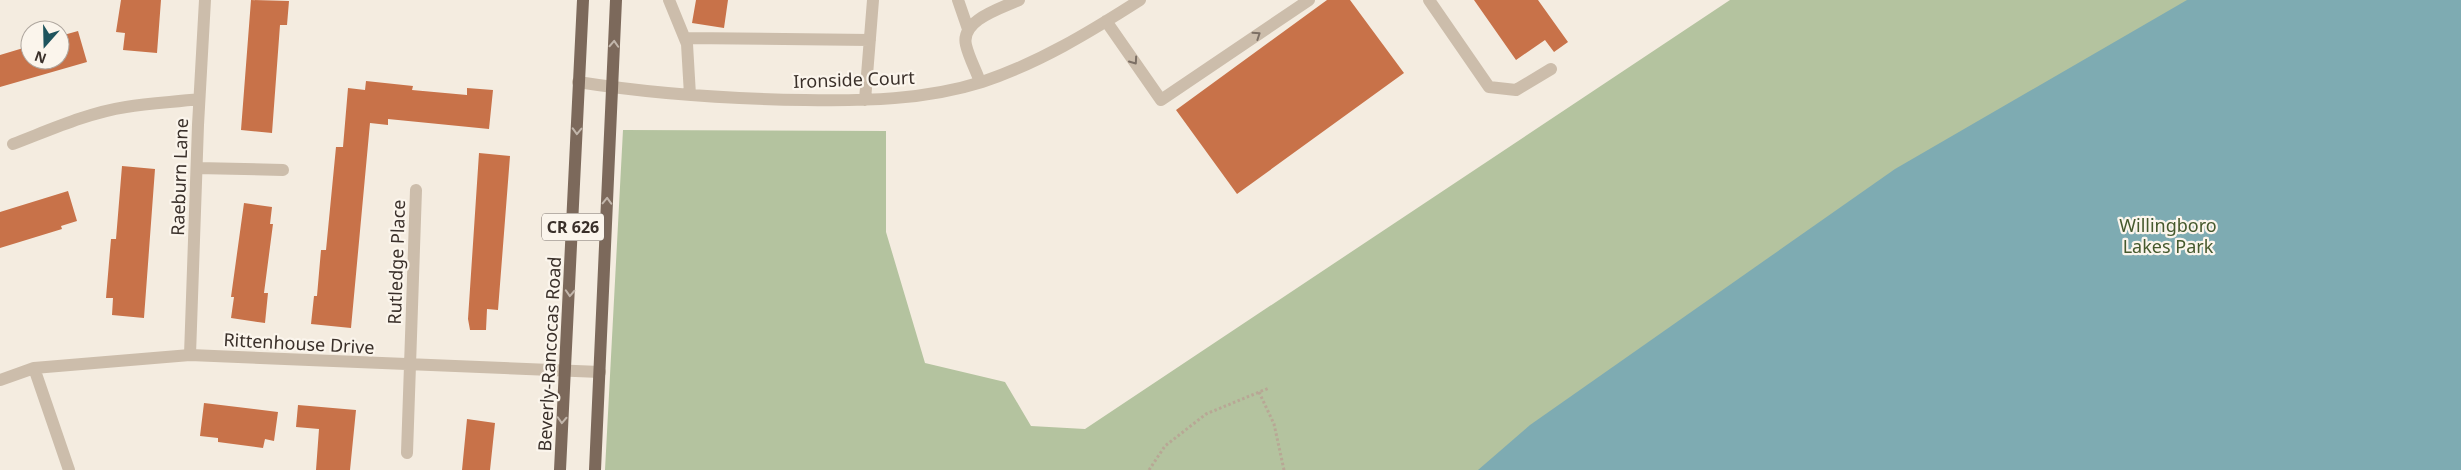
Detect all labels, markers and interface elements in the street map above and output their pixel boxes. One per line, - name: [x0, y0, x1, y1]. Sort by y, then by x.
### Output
- north arrow: [20, 20, 70, 70]
- one-way arrow: [1251, 32, 1261, 41]
- one-way arrow: [609, 39, 619, 47]
- text: N: [32, 47, 49, 69]
- one-way arrow: [1128, 56, 1137, 65]
- street label: Ironside Court: [793, 65, 916, 93]
- street label: Raeburn Lane: [165, 118, 193, 236]
- one-way arrow: [571, 127, 582, 135]
- one-way arrow: [602, 197, 612, 205]
- street label: Rutledge Place: [382, 199, 410, 325]
- road number: CR 626: [542, 213, 604, 240]
- park label: Willingboro Lakes Park: [2119, 213, 2217, 258]
- street label: Beverly-Rancocas Road: [532, 256, 566, 452]
- one-way arrow: [564, 289, 575, 297]
- street label: Rittenhouse Drive: [223, 327, 375, 359]
- one-way arrow: [557, 417, 568, 425]

